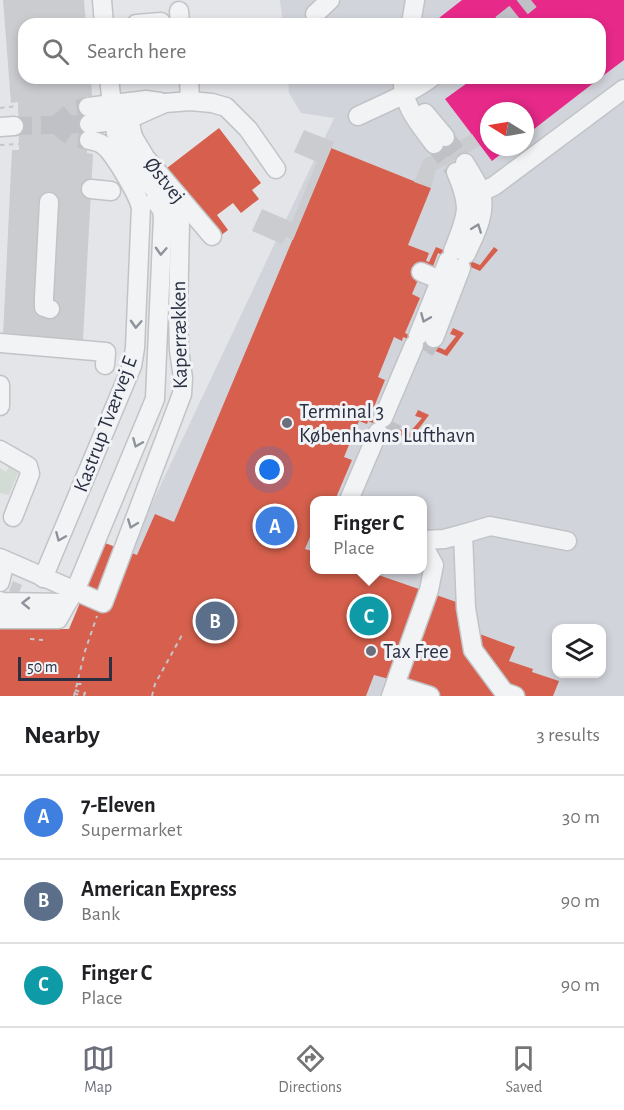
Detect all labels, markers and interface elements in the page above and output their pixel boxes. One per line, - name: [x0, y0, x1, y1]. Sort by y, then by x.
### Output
- search box: [18, 18, 606, 84]
- icon: search: [39, 35, 72, 68]
- text: Search here: [87, 40, 186, 62]
- north arrow: [480, 102, 534, 156]
- street label: Østvej: [140, 154, 189, 207]
- one-way arrow: [469, 224, 482, 234]
- one-way arrow: [155, 247, 168, 256]
- street label: Kaperrækken: [168, 281, 191, 389]
- one-way arrow: [420, 312, 432, 323]
- one-way arrow: [130, 320, 143, 329]
- street label: Kastrup Tværvej E: [70, 354, 141, 495]
- place label: Terminal 3 Københavns Lufthavn: [299, 401, 475, 446]
- marker: Terminal 3 Københavns Lufthavn: [280, 416, 294, 430]
- one-way arrow: [132, 436, 144, 447]
- your location: [255, 455, 284, 484]
- popup: [310, 496, 427, 574]
- pin: A: [256, 504, 294, 548]
- text: Finger C: [333, 512, 404, 534]
- one-way arrow: [127, 518, 140, 529]
- one-way arrow: [56, 530, 68, 541]
- text: Place: [333, 538, 374, 558]
- pin: C: [350, 594, 388, 638]
- one-way arrow: [22, 597, 31, 609]
- pin: B: [196, 598, 234, 644]
- map controls: [552, 624, 606, 678]
- button: layers: [552, 624, 606, 678]
- place label: Tax Free: [383, 641, 449, 662]
- marker: Tax Free: [364, 644, 378, 658]
- scale bar: [18, 654, 112, 682]
- text: 50 m: [27, 659, 58, 675]
- text: Nearby: [24, 722, 100, 748]
- text: 3 results: [536, 725, 600, 745]
- text: 7-Eleven: [81, 794, 156, 816]
- text: A: [38, 807, 50, 827]
- text: 30 m: [562, 807, 600, 827]
- text: Supermarket: [81, 820, 182, 840]
- text: American Express: [81, 878, 237, 900]
- text: B: [38, 891, 49, 911]
- text: 90 m: [561, 891, 600, 911]
- text: Bank: [81, 904, 120, 924]
- text: Finger C: [81, 962, 152, 984]
- text: C: [38, 975, 49, 995]
- text: 90 m: [561, 975, 600, 995]
- text: Place: [81, 988, 122, 1008]
- tab: Map: [82, 1042, 115, 1097]
- tab: Directions: [278, 1042, 342, 1097]
- tab: Saved: [506, 1042, 542, 1097]

